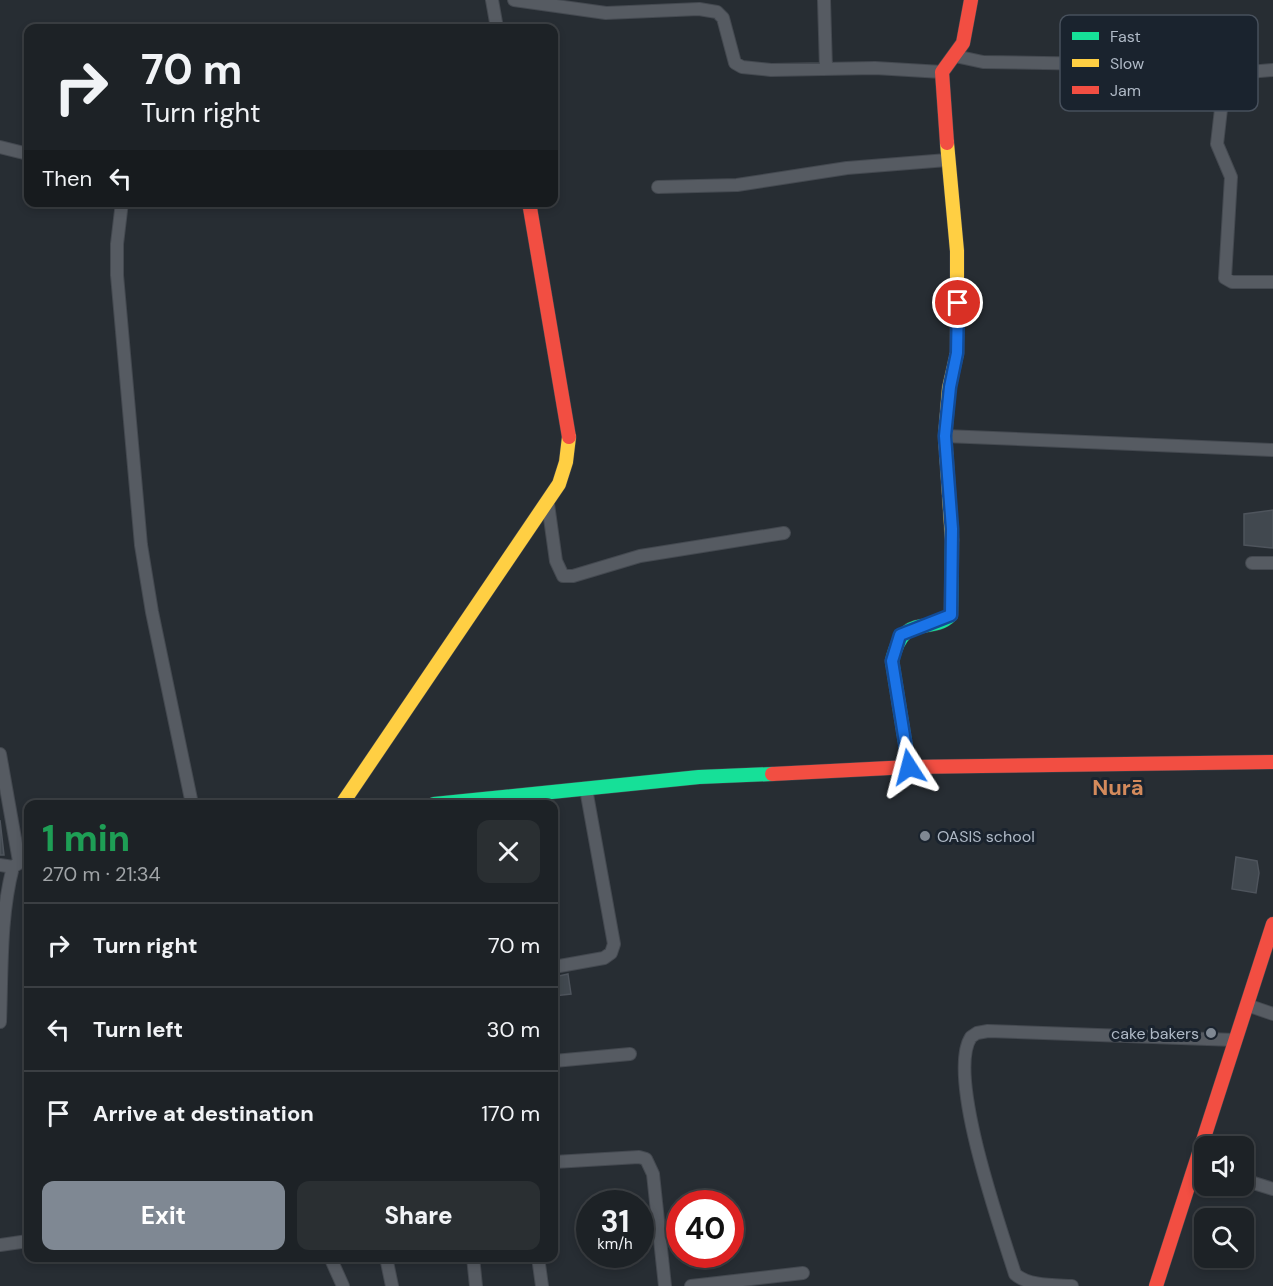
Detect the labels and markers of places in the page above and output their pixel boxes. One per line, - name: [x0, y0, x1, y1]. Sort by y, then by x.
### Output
- pin: [932, 277, 983, 328]
- place label: OASIS school: [937, 826, 1035, 847]
- marker: OASIS school: [918, 829, 932, 843]
- place label: cake bakers: [1111, 1023, 1199, 1044]
- marker: cake bakers: [1204, 1026, 1218, 1040]

